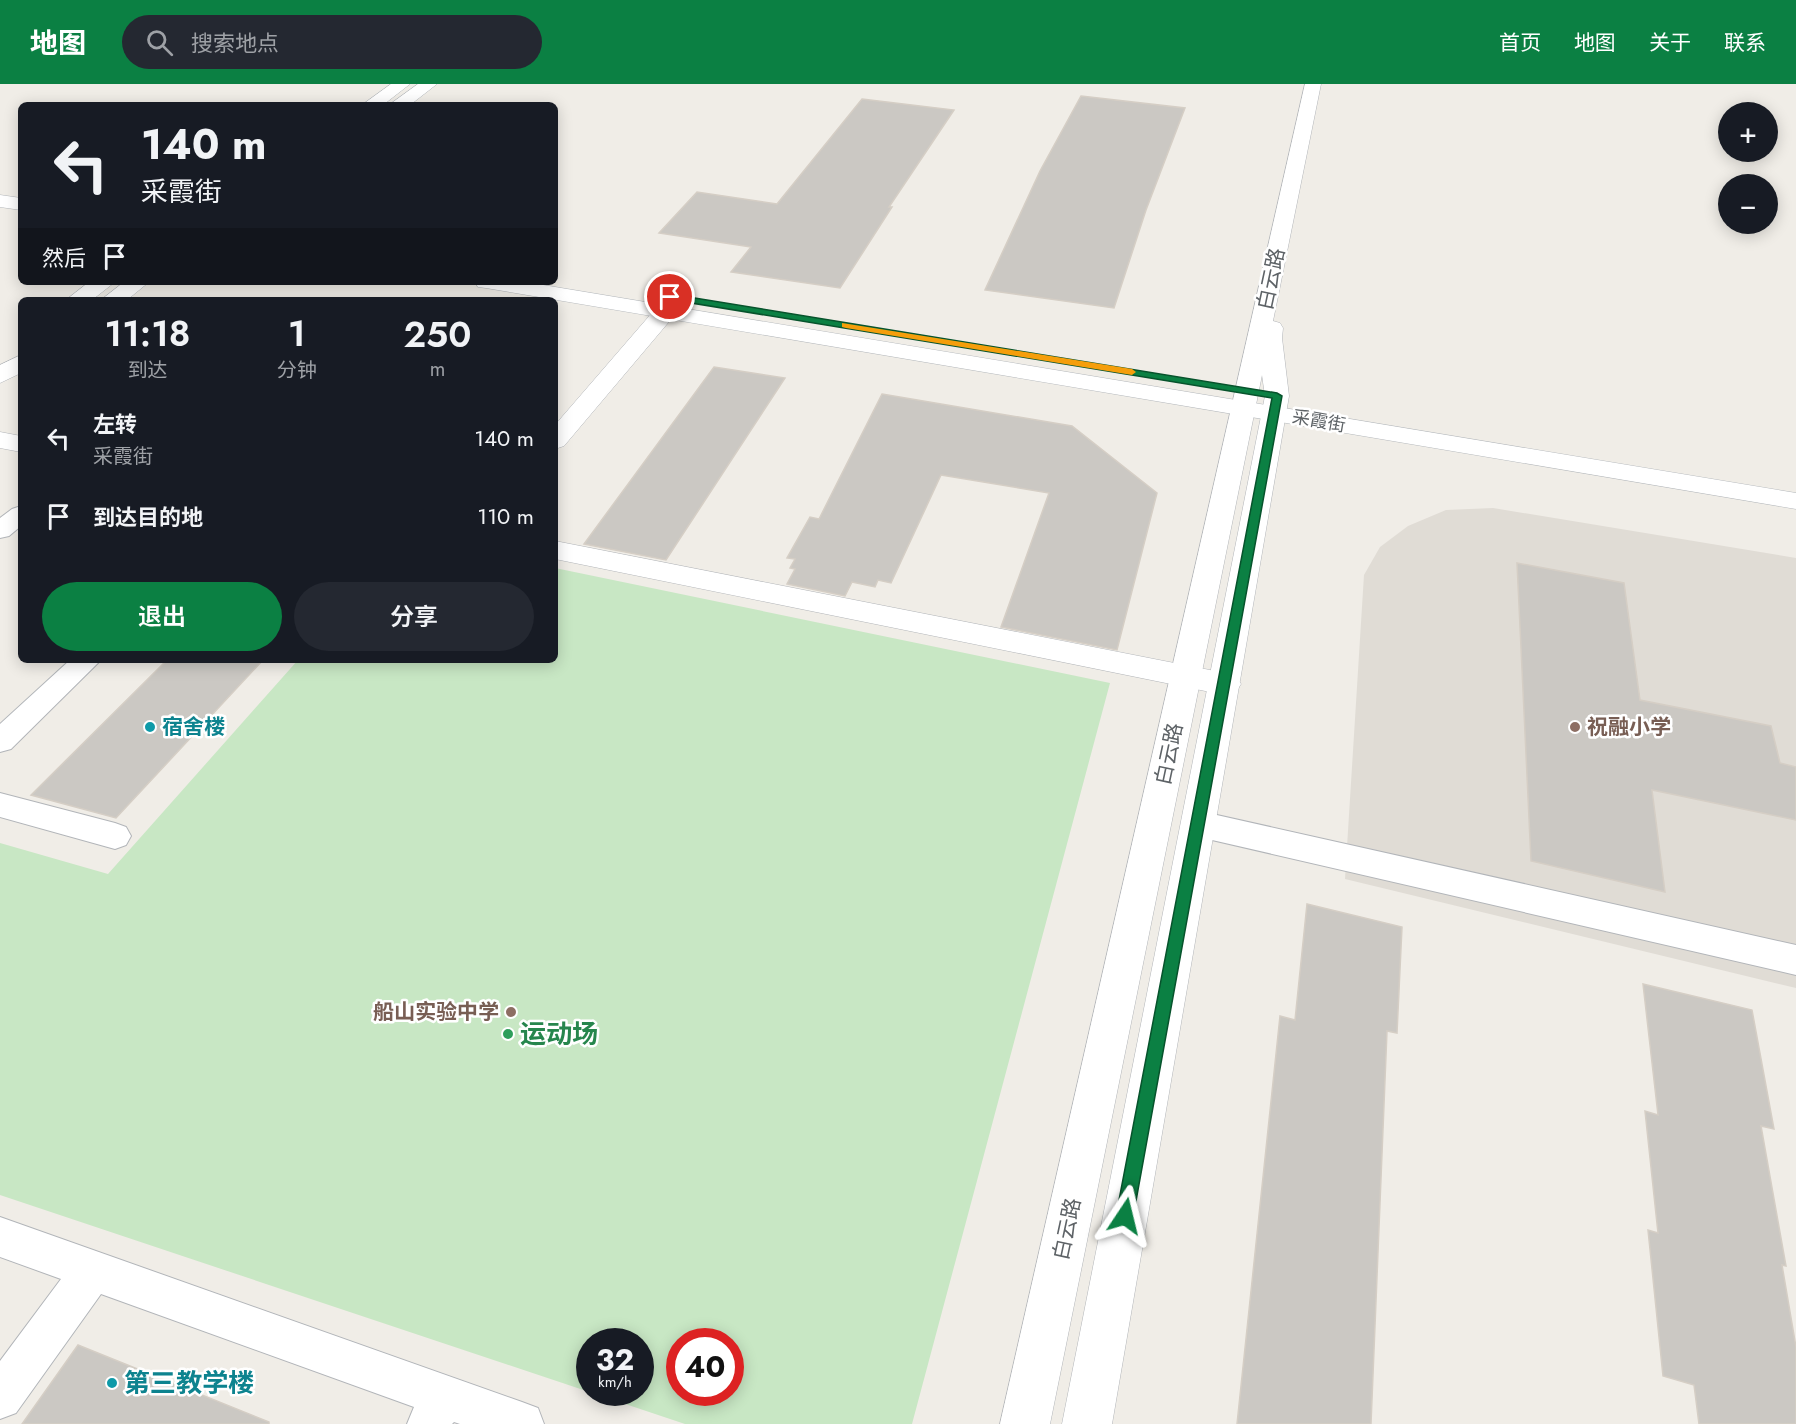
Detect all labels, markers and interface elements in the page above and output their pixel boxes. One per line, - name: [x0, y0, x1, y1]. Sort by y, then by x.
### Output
- search box: [122, 15, 542, 69]
- text: 地图: [30, 23, 86, 64]
- icon: search: [143, 26, 176, 59]
- text: 搜索地点: [191, 27, 279, 59]
- text: 首页: [1499, 28, 1541, 58]
- text: 地图: [1574, 28, 1616, 58]
- text: 关于: [1649, 28, 1691, 58]
- text: 联系: [1724, 28, 1766, 58]
- map controls: [1718, 102, 1778, 234]
- button: +: [1718, 102, 1778, 162]
- text: 140 m: [141, 114, 267, 175]
- icon: left: [42, 126, 120, 204]
- text: 采霞街: [141, 172, 222, 211]
- button: −: [1718, 174, 1778, 234]
- icon: arrive: [98, 240, 131, 273]
- text: 然后: [42, 242, 86, 274]
- street label: 白云路: [1250, 245, 1292, 313]
- pin: [644, 271, 695, 322]
- icon: arrive: [653, 280, 686, 313]
- text: 11:18: [104, 307, 191, 359]
- text: 1: [288, 307, 306, 359]
- text: 250: [403, 308, 472, 360]
- text: m: [430, 355, 445, 384]
- text: 到达: [127, 356, 167, 385]
- text: 分钟: [277, 356, 317, 385]
- street label: 采霞街: [1290, 404, 1348, 438]
- text: 左转: [93, 408, 137, 440]
- icon: left: [42, 422, 75, 455]
- text: 140 m: [474, 422, 534, 454]
- text: 采霞街: [93, 442, 153, 471]
- icon: arrive: [42, 500, 75, 533]
- text: 110 m: [477, 500, 534, 532]
- text: 到达目的地: [93, 501, 203, 533]
- button: 退出: [42, 582, 282, 651]
- button: 分享: [294, 582, 534, 651]
- place label: 宿舍楼: [162, 712, 225, 742]
- place label: 祝融小学: [1587, 712, 1671, 742]
- marker: 宿舍楼: [143, 720, 157, 734]
- street label: 白云路: [1148, 720, 1190, 788]
- marker: 祝融小学: [1568, 720, 1582, 734]
- place label: 船山实验中学: [373, 997, 499, 1027]
- marker: 船山实验中学: [504, 1005, 518, 1019]
- place label: 运动场: [520, 1015, 598, 1053]
- marker: 运动场: [501, 1027, 515, 1041]
- position arrow: [1093, 1184, 1157, 1248]
- street label: 白云路: [1046, 1195, 1088, 1263]
- speed limit sign: 40: [666, 1328, 744, 1406]
- text: 32: [596, 1338, 634, 1381]
- place label: 第三教学楼: [124, 1364, 254, 1402]
- text: km/h: [598, 1371, 632, 1393]
- marker: 第三教学楼: [105, 1376, 119, 1390]

